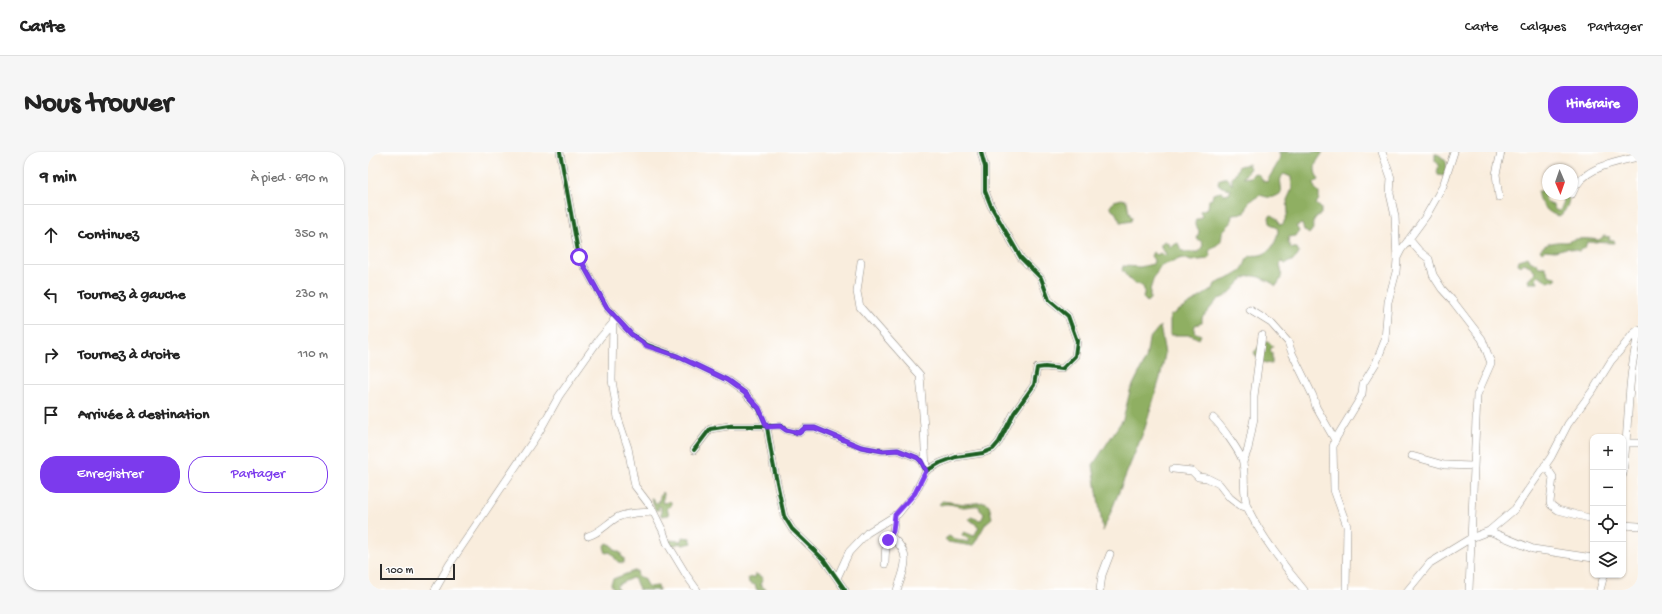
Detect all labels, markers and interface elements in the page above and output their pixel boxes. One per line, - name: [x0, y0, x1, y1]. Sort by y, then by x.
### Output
- text: Carte: [20, 16, 65, 39]
- text: Carte: [1465, 19, 1498, 36]
- text: Calques: [1520, 19, 1566, 36]
- text: Partager: [1588, 19, 1642, 36]
- button: Itinéraire: [1548, 86, 1638, 123]
- text: Nous trouver: [24, 88, 173, 121]
- north arrow: [1542, 164, 1578, 200]
- text: 9 min: [40, 168, 76, 188]
- text: À pied · 690 m: [251, 171, 328, 186]
- icon: ahead: [40, 224, 62, 246]
- text: Continuez: [78, 226, 139, 244]
- text: 350 m: [295, 227, 328, 242]
- route start: [570, 248, 588, 266]
- icon: left: [40, 284, 62, 306]
- text: Tournez à gauche: [78, 286, 186, 304]
- text: 230 m: [295, 287, 328, 302]
- icon: right: [40, 344, 62, 366]
- text: Tournez à droite: [78, 346, 180, 364]
- text: 110 m: [298, 347, 328, 362]
- icon: arrive: [40, 404, 62, 426]
- text: Arrivée à destination: [78, 406, 209, 424]
- map controls: [1590, 434, 1626, 578]
- button: +: [1590, 434, 1626, 470]
- button: Enregistrer: [40, 456, 180, 493]
- button: Partager: [188, 456, 328, 493]
- button: −: [1590, 470, 1626, 506]
- button: locate: [1590, 506, 1626, 542]
- route end: [879, 531, 897, 549]
- button: layers: [1590, 542, 1626, 578]
- scale bar: [380, 562, 455, 581]
- text: 100 m: [386, 565, 413, 577]

